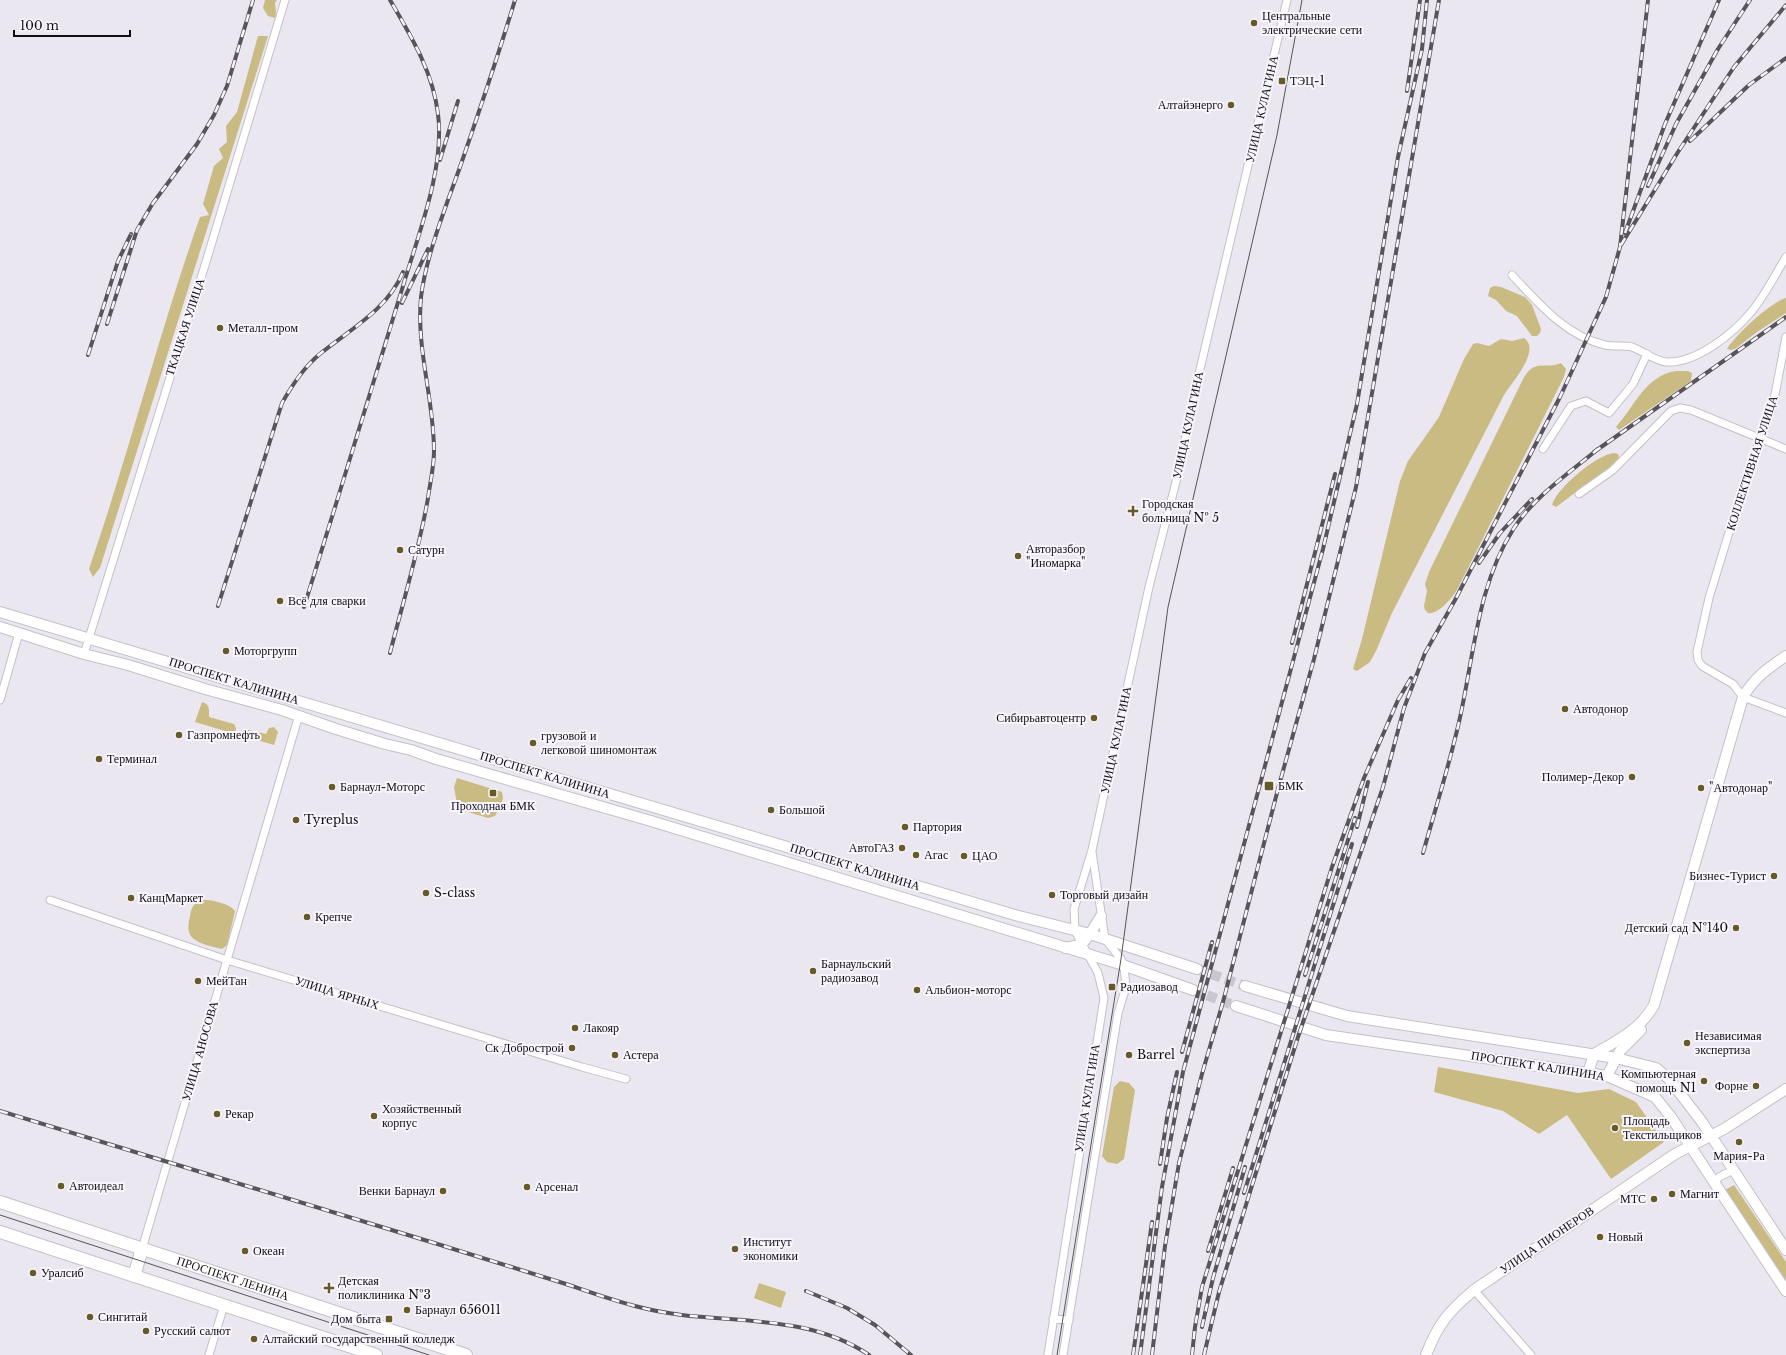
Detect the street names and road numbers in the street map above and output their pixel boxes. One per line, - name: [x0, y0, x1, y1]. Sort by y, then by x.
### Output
- street label: УЛИЦА КУЛАГИНА: [1242, 54, 1281, 164]
- street label: ТКАЦКАЯ УЛИЦА: [162, 276, 208, 378]
- street label: УЛИЦА КУЛАГИНА: [1169, 370, 1206, 480]
- street label: КОЛЛЕКТИВНАЯ УЛИЦА: [1723, 393, 1781, 532]
- street label: ПРОСПЕКТ КАЛИНИНА: [167, 654, 301, 708]
- street label: УЛИЦА КУЛАГИНА: [1097, 685, 1134, 795]
- street label: ПРОСПЕКТ КАЛИНИНА: [478, 748, 612, 802]
- street label: ПРОСПЕКТ КАЛИНИНА: [788, 840, 922, 894]
- street label: УЛИЦА ЯРНЫХ: [293, 973, 381, 1013]
- street label: УЛИЦА АНОСОВА: [178, 999, 221, 1103]
- street label: УЛИЦА КУЛАГИНА: [1071, 1042, 1103, 1153]
- street label: ПРОСПЕКТ КАЛИНИНА: [1470, 1048, 1606, 1084]
- street label: УЛИЦА ПИОНЕРОВ: [1497, 1203, 1597, 1277]
- street label: ПРОСПЕКТ ЛЕНИНА: [175, 1253, 291, 1303]

